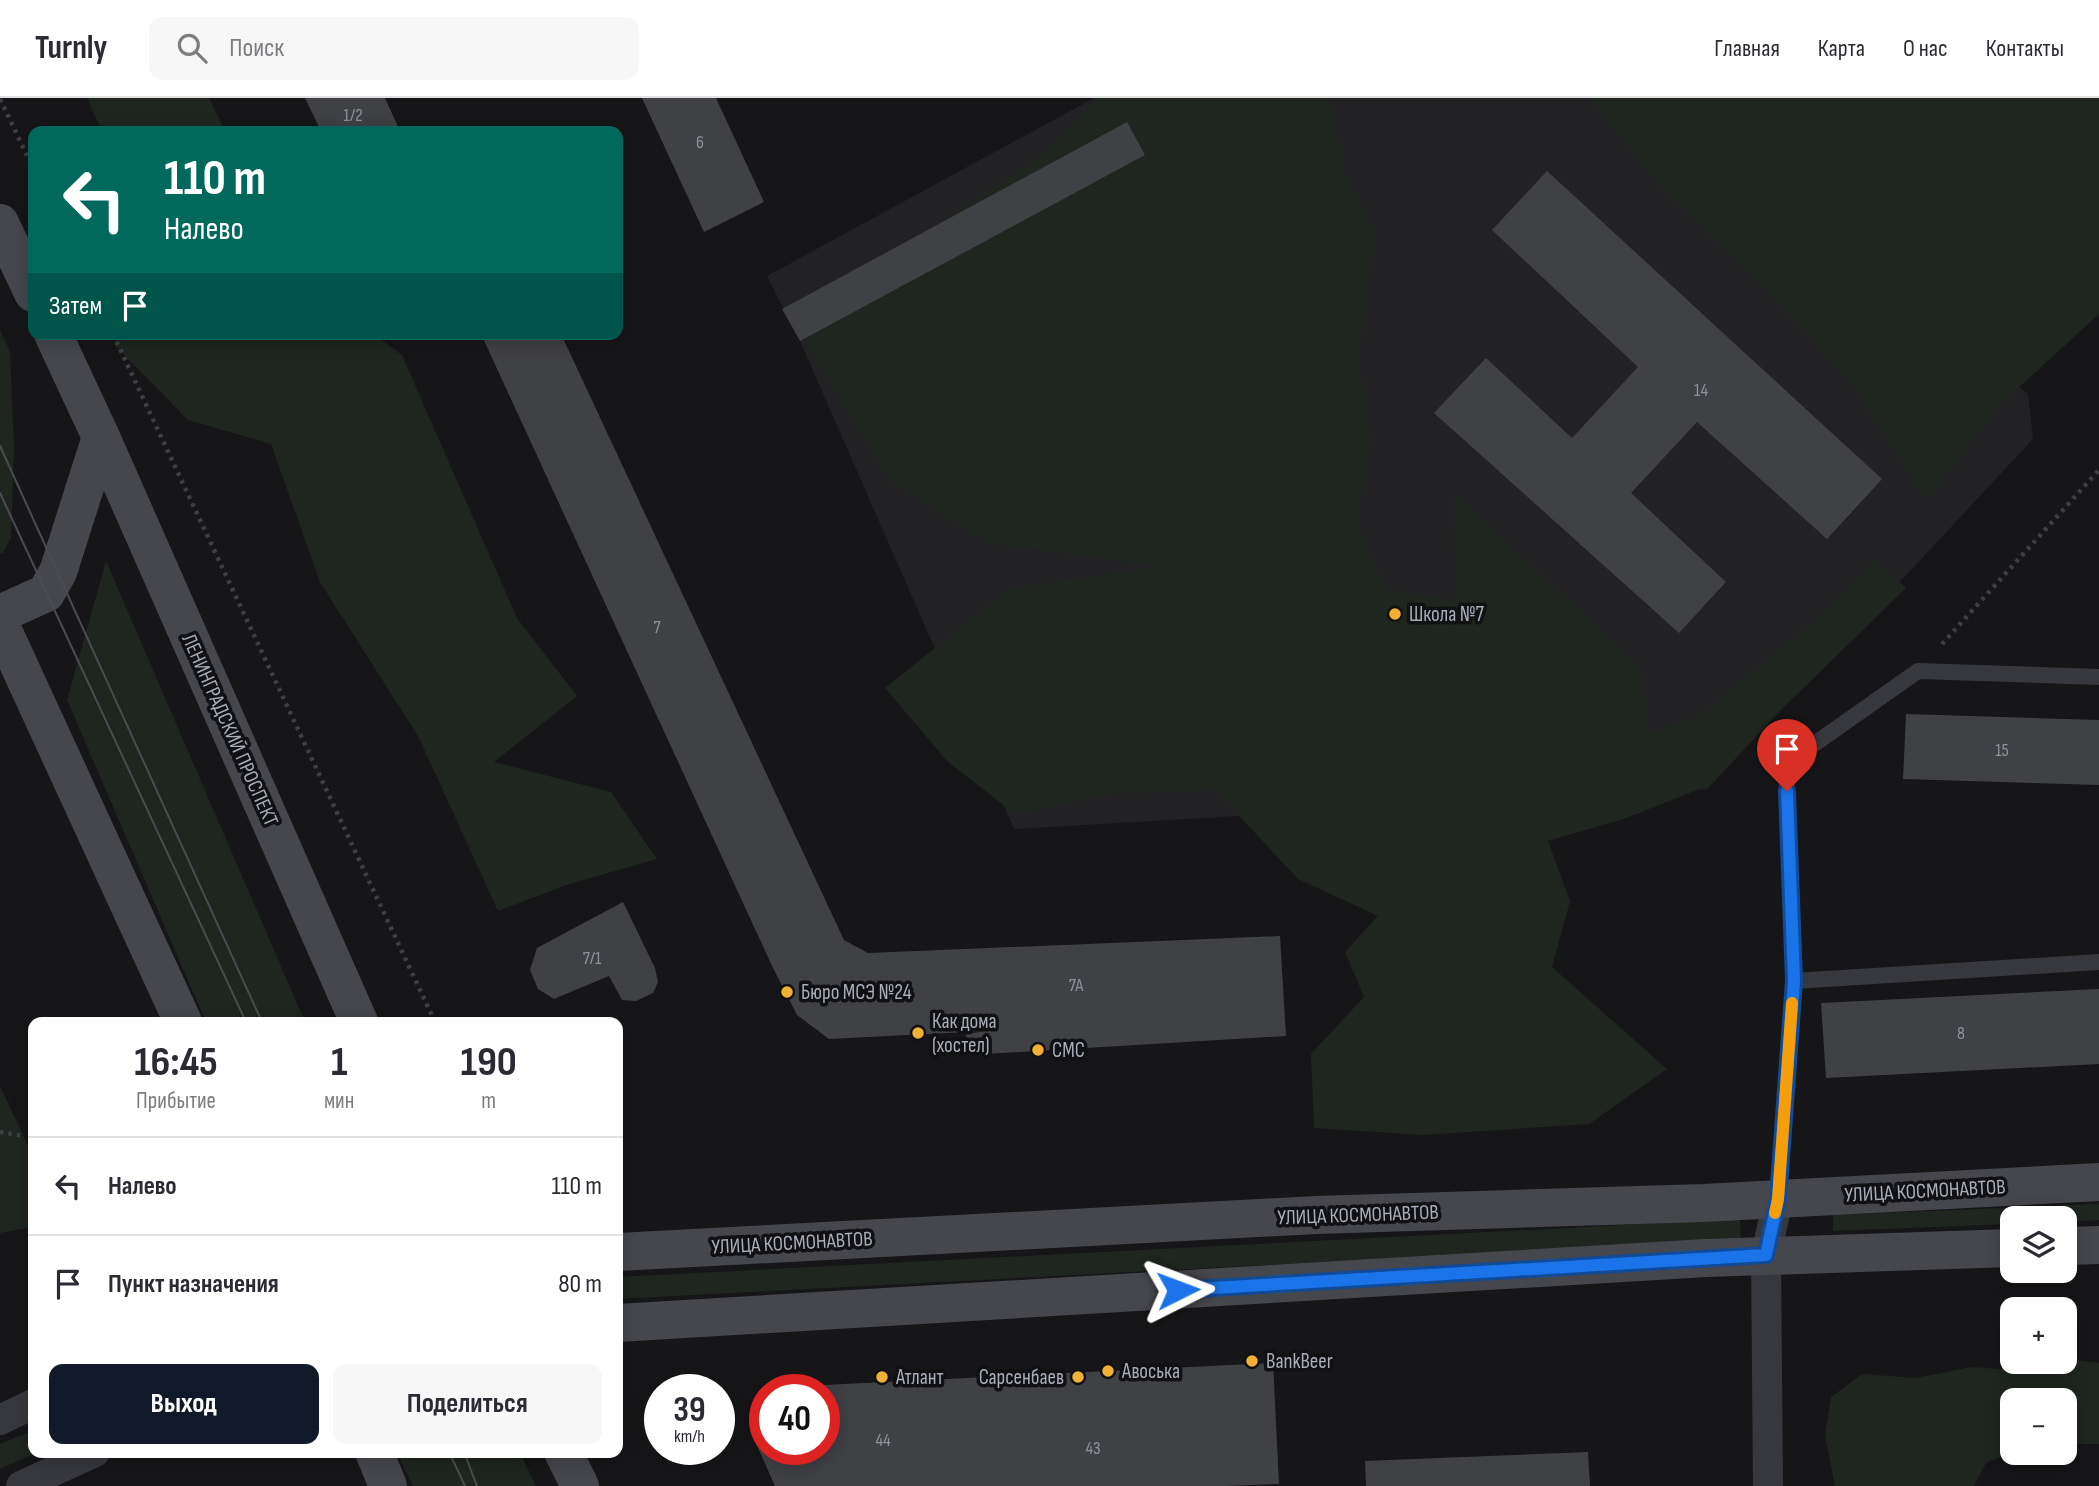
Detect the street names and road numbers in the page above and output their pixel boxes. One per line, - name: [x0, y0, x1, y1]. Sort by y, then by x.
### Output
- street label: ЛЕНИНГРАДСКИЙ ПРОСПЕКТ: [176, 630, 284, 830]
- street label: УЛИЦА КОСМОНАВТОВ: [1844, 1174, 2006, 1208]
- street label: УЛИЦА КОСМОНАВТОВ: [1277, 1200, 1439, 1230]
- street label: УЛИЦА КОСМОНАВТОВ: [711, 1226, 873, 1260]

